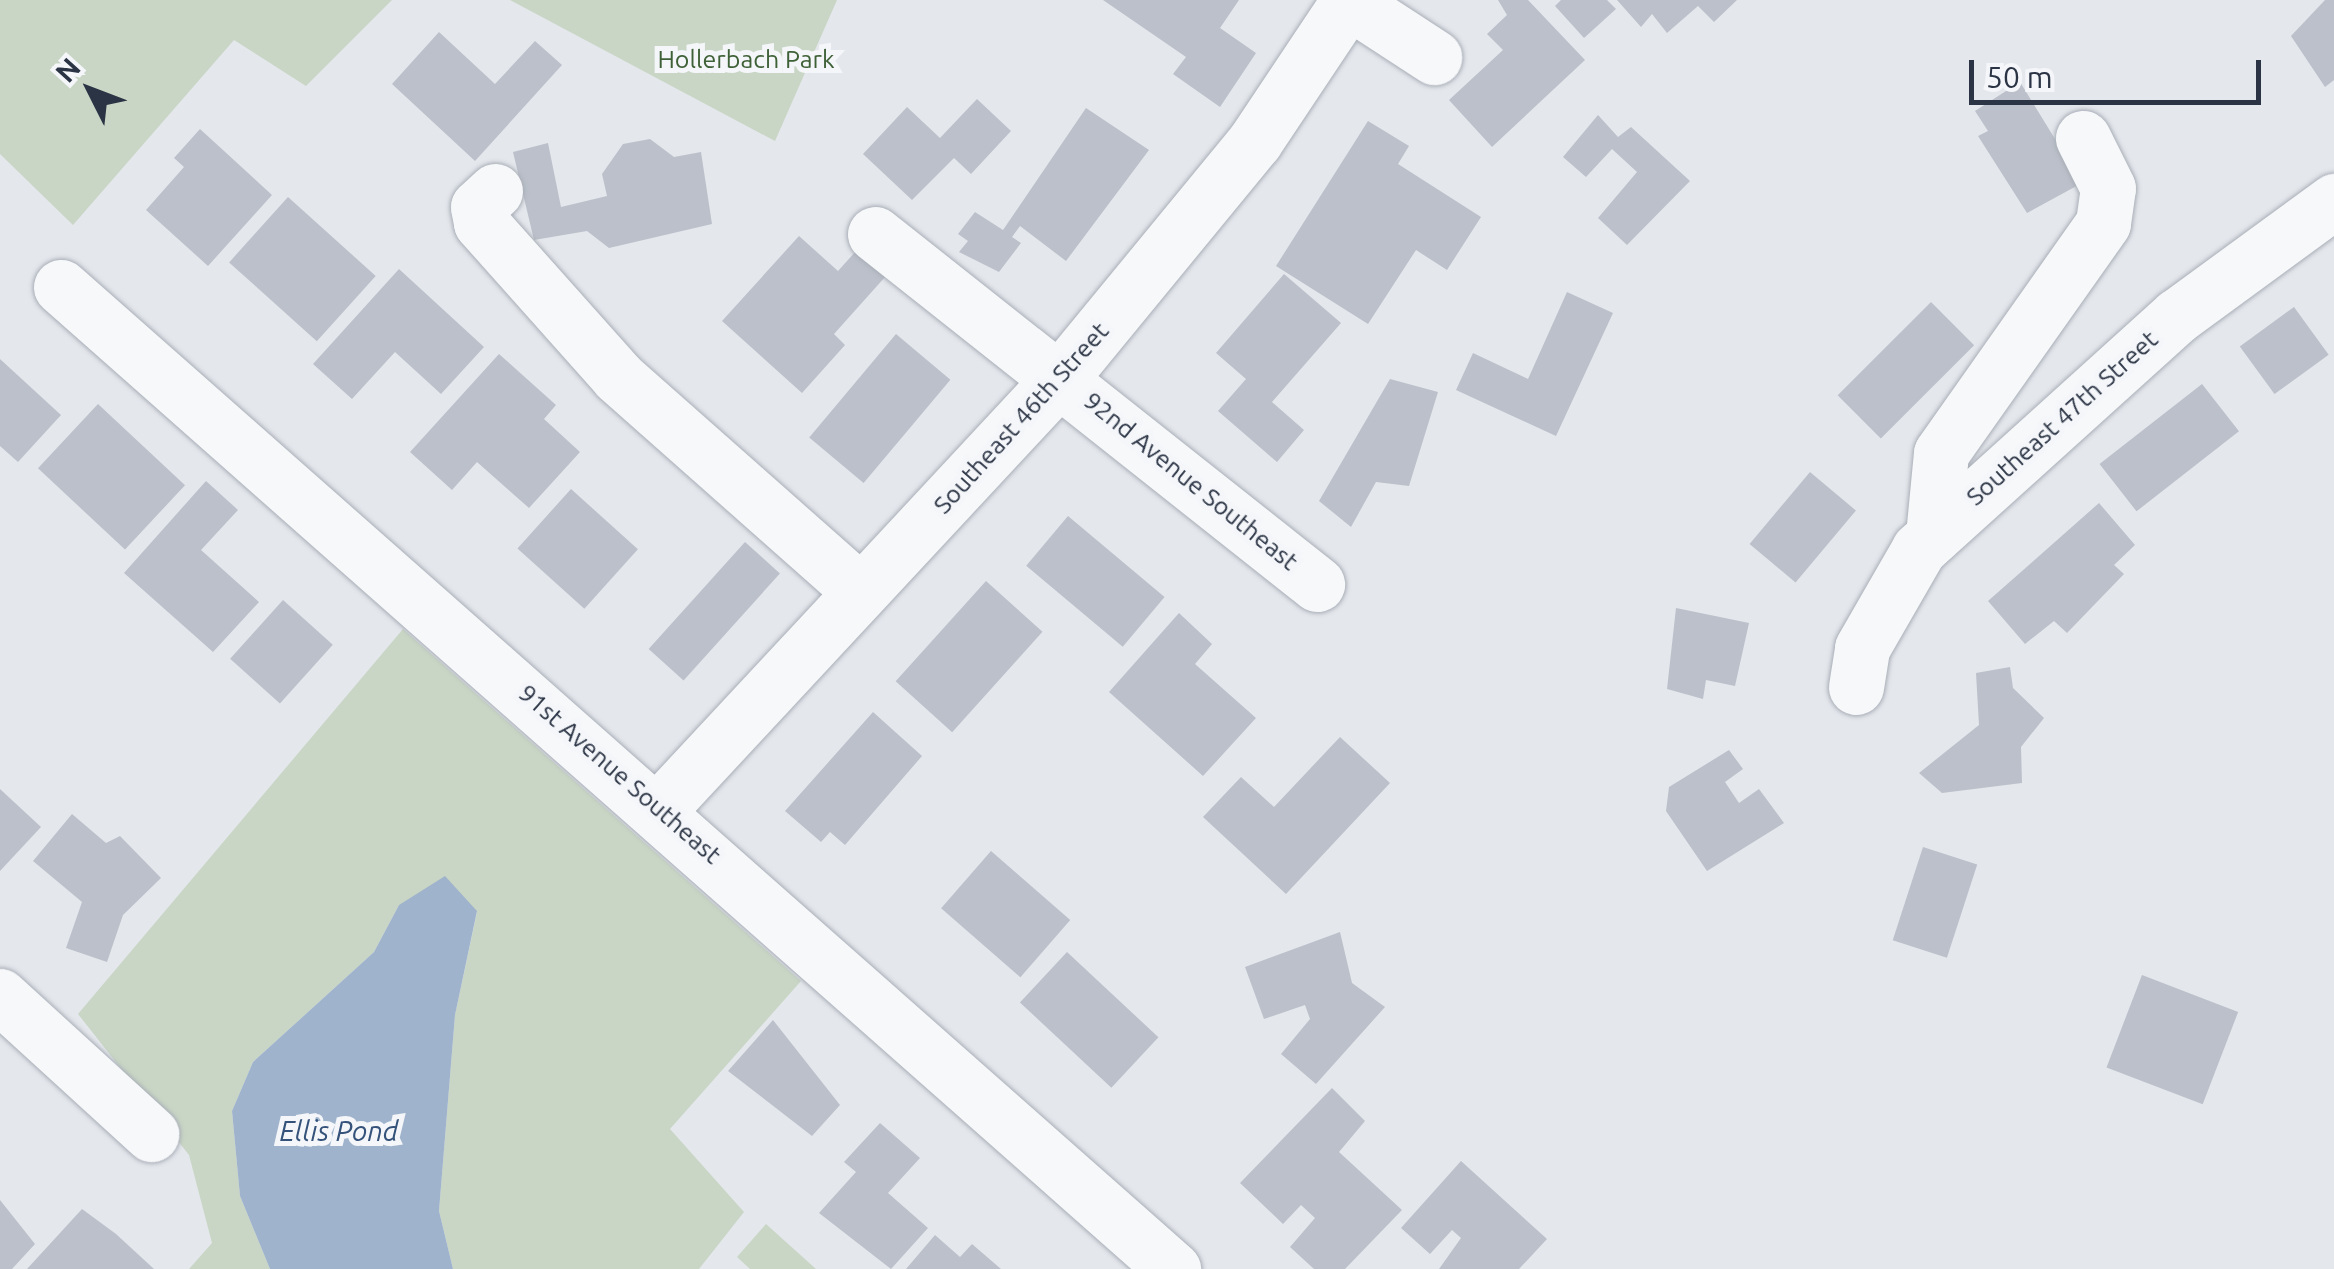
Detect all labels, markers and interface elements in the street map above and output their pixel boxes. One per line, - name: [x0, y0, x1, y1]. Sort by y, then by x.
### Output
- north arrow: [40, 40, 140, 140]
- scale bar: [1974, 40, 2266, 102]
- park label: Hollerbach Park: [657, 44, 835, 74]
- text: N: [49, 51, 86, 88]
- text: 50 m: [1986, 60, 2053, 94]
- street label: Southeast 46th Street: [927, 316, 1115, 520]
- street label: Southeast 47th Street: [1960, 324, 2164, 512]
- street label: 92nd Avenue Southeast: [1078, 386, 1304, 576]
- street label: 91st Avenue Southeast: [513, 678, 727, 870]
- water label: Ellis Pond: [280, 1114, 398, 1148]

